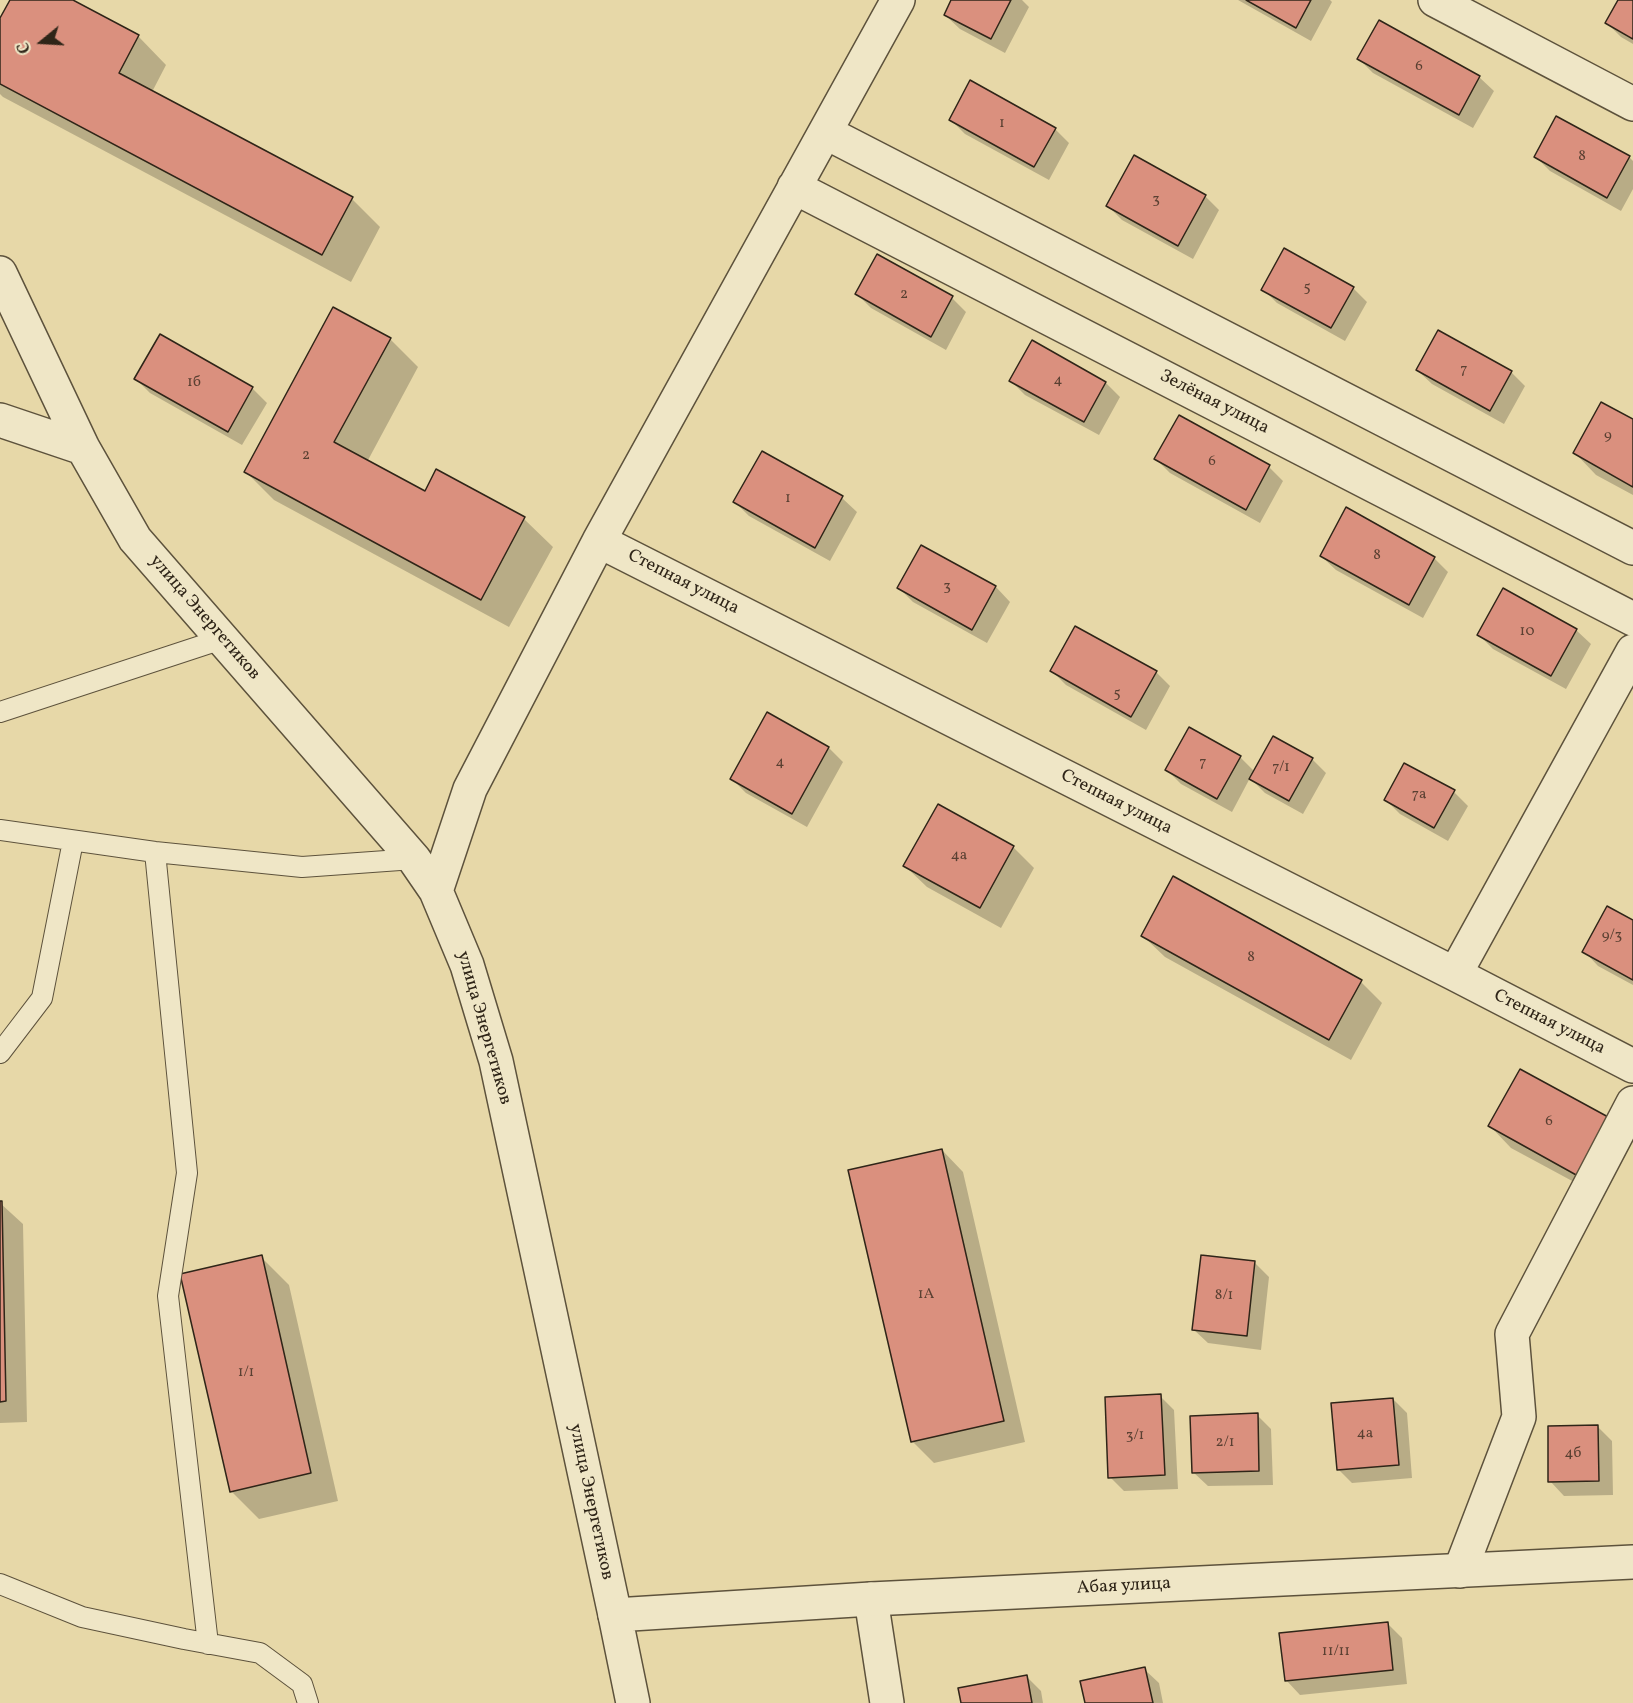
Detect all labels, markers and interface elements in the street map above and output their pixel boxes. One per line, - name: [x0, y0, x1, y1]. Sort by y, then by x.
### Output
- north arrow: [12, 12, 72, 72]
- text: С: [13, 39, 37, 56]
- house number: 6: [1415, 58, 1423, 76]
- house number: 1: [999, 115, 1005, 133]
- house number: 8: [1578, 148, 1586, 166]
- house number: 3: [1152, 191, 1160, 209]
- house number: 5: [1303, 279, 1311, 297]
- house number: 2: [900, 286, 908, 304]
- house number: 7: [1460, 361, 1468, 379]
- street label: Зелёная улица: [1156, 366, 1272, 440]
- house number: 4: [1054, 372, 1062, 390]
- house number: 1б: [187, 374, 201, 392]
- house number: 9: [1604, 427, 1612, 445]
- house number: 2: [302, 447, 310, 465]
- house number: 6: [1208, 453, 1216, 471]
- house number: 1: [785, 490, 791, 508]
- street label: Степная улица: [624, 546, 742, 620]
- house number: 8: [1373, 547, 1381, 565]
- street label: улица Энергетиков: [144, 551, 264, 685]
- house number: 3: [943, 578, 951, 596]
- house number: 10: [1520, 623, 1534, 641]
- house number: 5: [1113, 685, 1121, 703]
- house number: 4: [776, 754, 784, 772]
- house number: 7: [1199, 754, 1207, 772]
- house number: 7/1: [1272, 759, 1290, 777]
- street label: Степная улица: [1057, 766, 1175, 840]
- house number: 7а: [1412, 786, 1426, 804]
- house number: 4а: [951, 847, 967, 865]
- house number: 9/3: [1602, 927, 1622, 945]
- street label: улица Энергетиков: [451, 949, 515, 1107]
- house number: 8: [1247, 949, 1255, 967]
- street label: Степная улица: [1490, 986, 1608, 1060]
- house number: 6: [1545, 1113, 1553, 1131]
- house number: 1А: [918, 1286, 934, 1304]
- house number: 8/1: [1215, 1287, 1233, 1305]
- house number: 1/1: [238, 1364, 254, 1382]
- street label: улица Энергетиков: [563, 1422, 617, 1582]
- house number: 4а: [1357, 1425, 1373, 1443]
- house number: 3/1: [1126, 1427, 1144, 1445]
- house number: 2/1: [1216, 1434, 1234, 1452]
- house number: 4б: [1565, 1445, 1581, 1463]
- street label: Абая улица: [1076, 1574, 1172, 1600]
- house number: 11/11: [1322, 1643, 1350, 1661]

